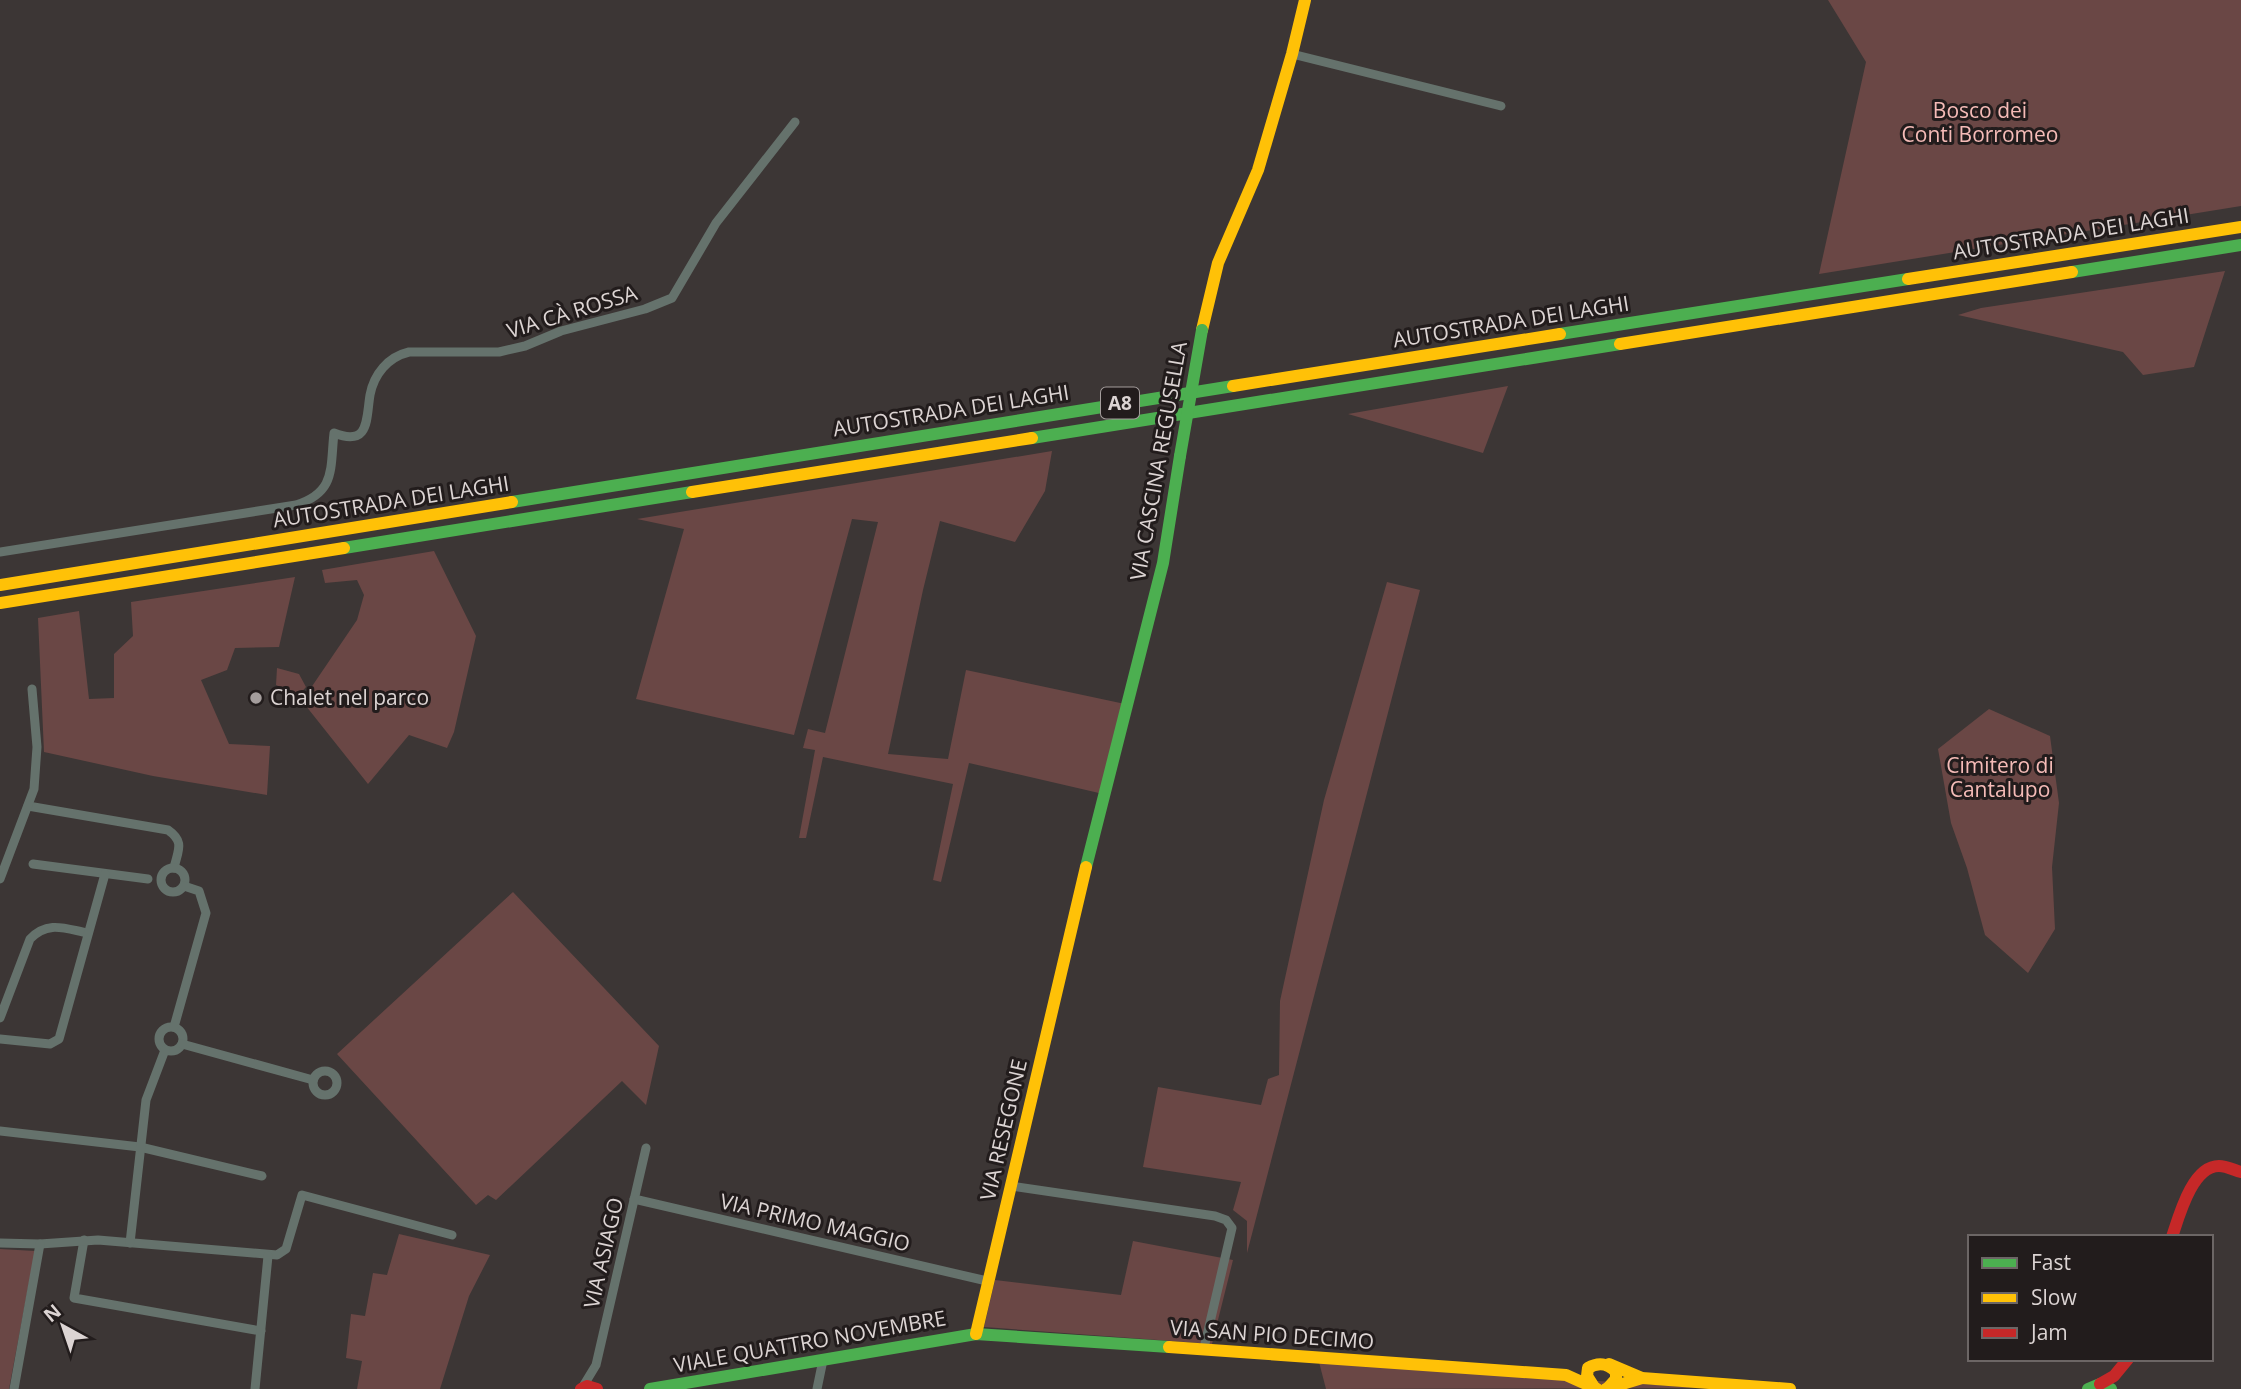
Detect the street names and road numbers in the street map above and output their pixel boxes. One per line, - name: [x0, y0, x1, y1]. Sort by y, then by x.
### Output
- street label: AUTOSTRADA DEI LAGHI: [1951, 201, 2191, 266]
- street label: VIA CÀ ROSSA: [503, 278, 641, 344]
- street label: AUTOSTRADA DEI LAGHI: [1391, 289, 1631, 354]
- street label: VIA CASCINA REGUSELLA: [1123, 338, 1193, 583]
- street label: AUTOSTRADA DEI LAGHI: [831, 378, 1071, 443]
- road number: A8: [1101, 388, 1139, 418]
- street label: AUTOSTRADA DEI LAGHI: [271, 469, 511, 534]
- street label: VIA RESEGONE: [973, 1056, 1033, 1203]
- street label: VIA PRIMO MAGGIO: [717, 1187, 913, 1258]
- street label: VIA ASIAGO: [577, 1195, 629, 1311]
- street label: VIALE QUATTRO NOVEMBRE: [671, 1303, 948, 1379]
- street label: VIA SAN PIO DECIMO: [1169, 1313, 1375, 1355]

